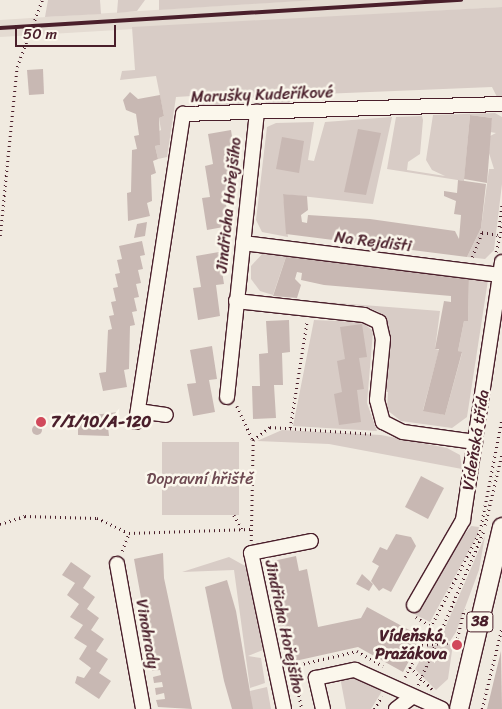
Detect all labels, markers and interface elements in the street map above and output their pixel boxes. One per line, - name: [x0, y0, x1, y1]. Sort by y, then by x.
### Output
- scale bar: [18, 15, 119, 47]
- text: 50 m: [23, 21, 57, 47]
- street label: Marušky Kudeříkové: [190, 83, 334, 107]
- street label: Jindřicha Hořejšího: [212, 136, 246, 274]
- street label: Na Rejdišti: [333, 228, 413, 256]
- street label: Vídeňská třída: [459, 388, 493, 492]
- place label: 7/I/10/A-120: [51, 412, 151, 432]
- marker: 7/I/10/A-120: [35, 416, 47, 428]
- park label: Dopravní hřiště: [146, 469, 254, 489]
- street label: Jindřicha Hořejšího: [260, 558, 308, 696]
- street label: Vinohrady: [131, 598, 163, 670]
- road number: 38: [466, 610, 494, 634]
- place label: Vídeňská, Pražákova: [375, 626, 447, 664]
- marker: Vídeňská, Pražákova: [451, 639, 463, 651]

